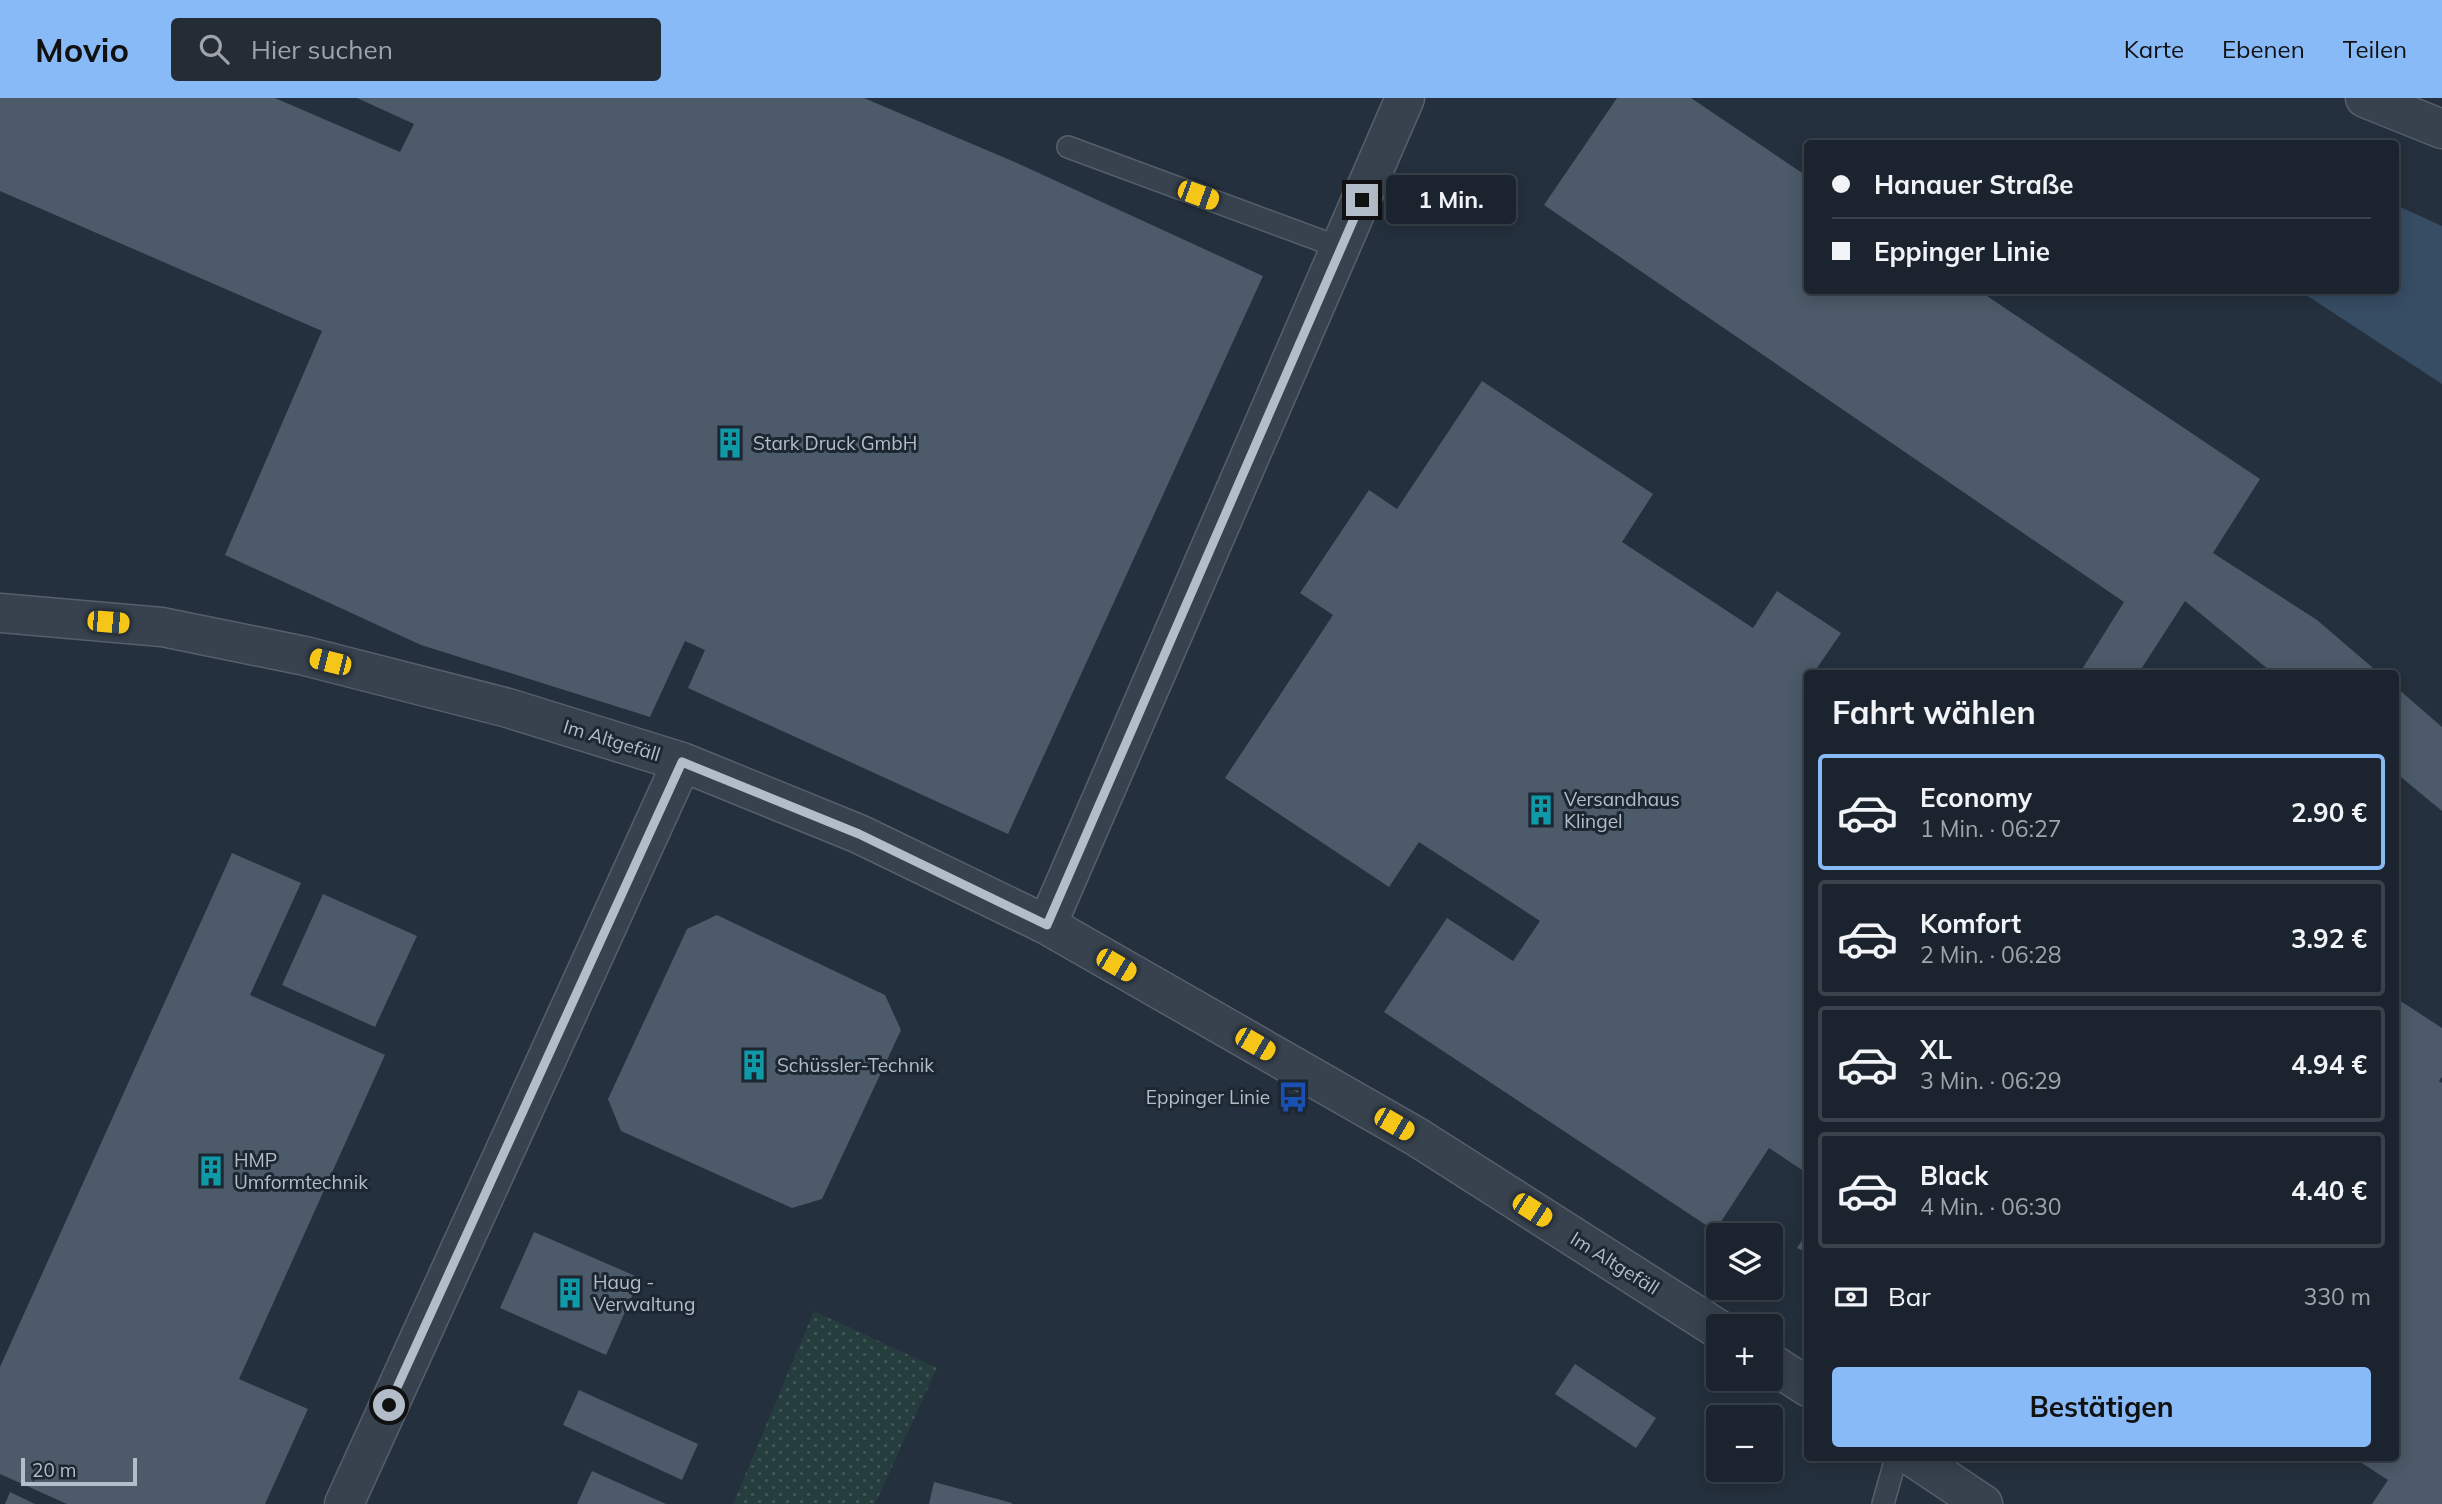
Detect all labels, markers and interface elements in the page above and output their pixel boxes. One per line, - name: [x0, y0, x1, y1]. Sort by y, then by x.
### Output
- search box: [171, 18, 661, 81]
- text: Movio: [35, 29, 129, 70]
- icon: search: [195, 30, 233, 68]
- text: Hier suchen: [251, 33, 393, 66]
- text: Karte: [2124, 34, 2184, 64]
- text: Ebenen: [2222, 34, 2305, 64]
- text: Teilen: [2343, 34, 2407, 64]
- text: Hanauer Straße: [1874, 168, 2074, 201]
- callout: 1 Min.: [1386, 176, 1516, 224]
- car: [1175, 178, 1222, 212]
- route end: [1346, 184, 1378, 216]
- text: 1 Min.: [1418, 185, 1484, 214]
- text: Eppinger Linie: [1874, 235, 2050, 268]
- building icon: Stark Druck GmbH: [713, 426, 747, 460]
- place label: Stark Druck GmbH: [753, 431, 917, 455]
- car: [87, 610, 130, 634]
- car: [308, 647, 353, 677]
- text: Fahrt wählen: [1832, 692, 2036, 732]
- street label: Im Altgefäll: [561, 714, 663, 766]
- icon: car: [1836, 781, 1899, 844]
- text: Economy: [1920, 781, 2032, 814]
- place label: Versandhaus Klingel: [1564, 787, 1680, 833]
- building icon: Versandhaus Klingel: [1524, 793, 1558, 827]
- text: 2.90 €: [2291, 796, 2367, 829]
- text: 1 Min. · 06:27: [1920, 814, 2062, 843]
- icon: car: [1836, 907, 1899, 970]
- text: Komfort: [1920, 907, 2021, 940]
- text: 3.92 €: [2291, 922, 2367, 955]
- text: 2 Min. · 06:28: [1920, 940, 2062, 969]
- car: [1093, 945, 1140, 985]
- car: [1232, 1024, 1279, 1064]
- icon: car: [1836, 1033, 1899, 1096]
- text: XL: [1920, 1033, 1952, 1066]
- building icon: Schüssler-Technik: [737, 1048, 771, 1082]
- text: 4.94 €: [2291, 1048, 2367, 1081]
- place label: Schüssler-Technik: [777, 1053, 934, 1077]
- text: 3 Min. · 06:29: [1920, 1066, 2062, 1095]
- bus stop icon: Eppinger Linie: [1276, 1080, 1310, 1114]
- place label: Eppinger Linie: [1146, 1085, 1270, 1109]
- car: [1371, 1104, 1418, 1144]
- place label: HMP Umformtechnik: [234, 1148, 368, 1194]
- building icon: HMP Umformtechnik: [194, 1154, 228, 1188]
- icon: car: [1836, 1159, 1899, 1222]
- text: Black: [1920, 1159, 1988, 1192]
- text: 4.40 €: [2291, 1174, 2367, 1207]
- car: [1509, 1190, 1556, 1230]
- text: 4 Min. · 06:30: [1920, 1192, 2062, 1221]
- map controls: [1706, 1223, 1783, 1482]
- button: layers: [1706, 1223, 1783, 1300]
- street label: Im Altgefäll: [1566, 1226, 1664, 1300]
- place label: Haug - Verwaltung: [593, 1270, 695, 1316]
- building icon: Haug - Verwaltung: [553, 1276, 587, 1310]
- icon: cash: [1832, 1278, 1870, 1316]
- text: Bar: [1888, 1280, 1931, 1313]
- text: 330 m: [2303, 1282, 2371, 1311]
- button: +: [1706, 1314, 1783, 1391]
- button: Bestätigen: [1832, 1367, 2371, 1447]
- route start: [373, 1389, 405, 1421]
- button: −: [1706, 1405, 1783, 1482]
- scale bar: [21, 1455, 136, 1487]
- text: 20 m: [32, 1458, 76, 1482]

